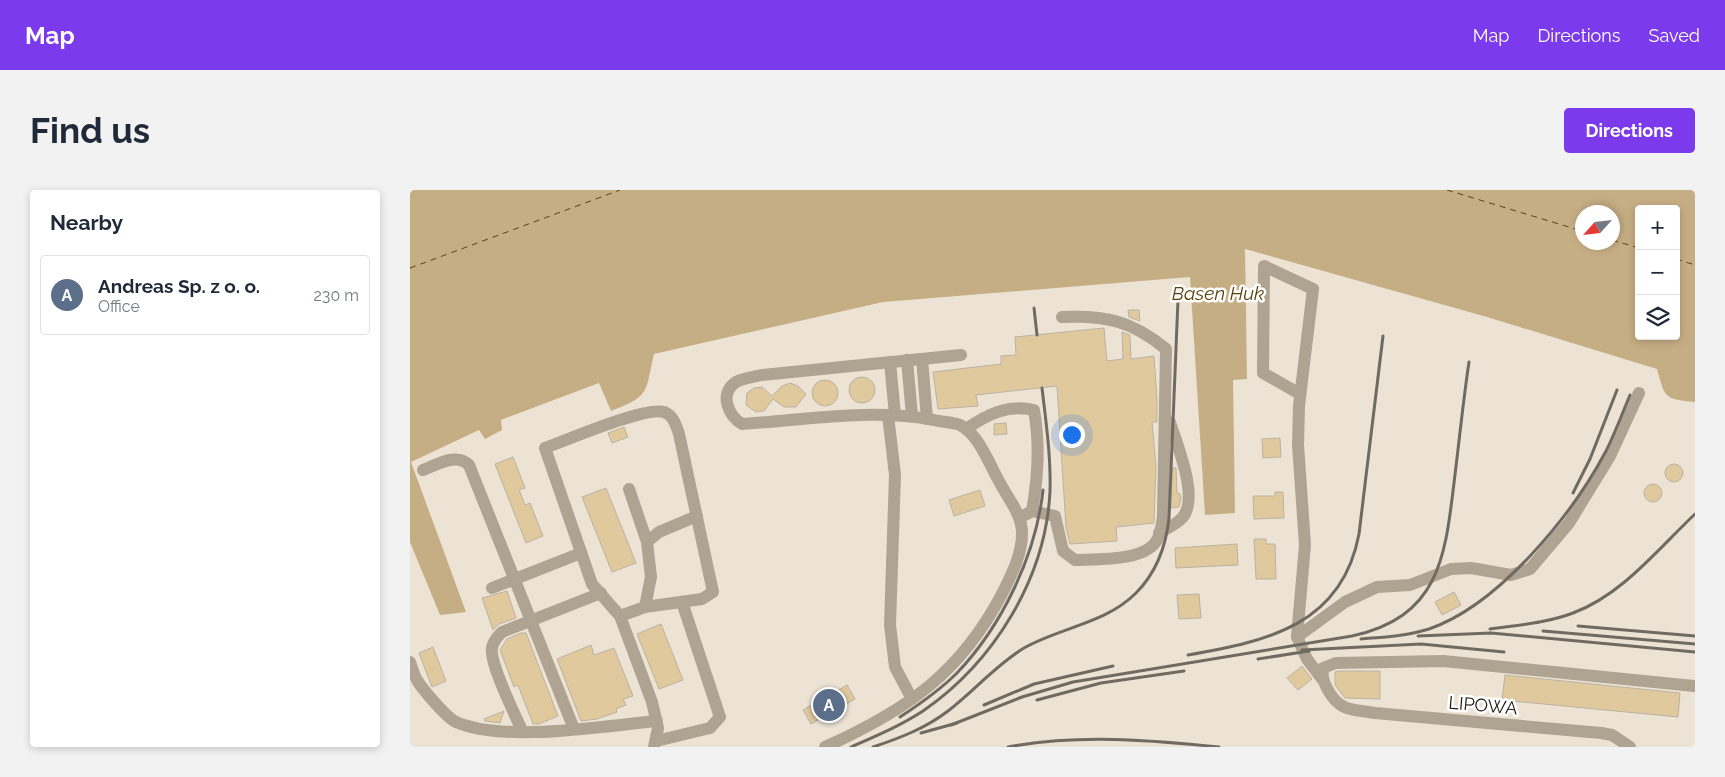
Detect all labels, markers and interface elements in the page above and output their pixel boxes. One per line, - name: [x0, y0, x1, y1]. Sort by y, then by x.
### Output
- text: Map: [25, 21, 75, 50]
- text: Map: [1473, 25, 1509, 46]
- text: Directions: [1537, 25, 1621, 46]
- text: Saved: [1649, 25, 1700, 46]
- button: Directions: [1564, 108, 1695, 153]
- text: Find us: [30, 110, 150, 151]
- north arrow: [1575, 205, 1620, 250]
- map controls: [1635, 205, 1680, 340]
- button: +: [1635, 205, 1680, 250]
- text: Nearby: [50, 210, 123, 235]
- button: −: [1635, 250, 1680, 295]
- text: Andreas Sp. z o. o.: [98, 275, 260, 297]
- water label: Basen Huk: [1172, 282, 1264, 304]
- text: A: [62, 286, 72, 305]
- text: 230 m: [314, 286, 359, 305]
- button: layers: [1635, 295, 1680, 340]
- text: Office: [98, 297, 140, 316]
- your location: [1059, 422, 1085, 448]
- pin: A: [813, 686, 845, 724]
- street label: LIPOWA: [1448, 692, 1518, 718]

